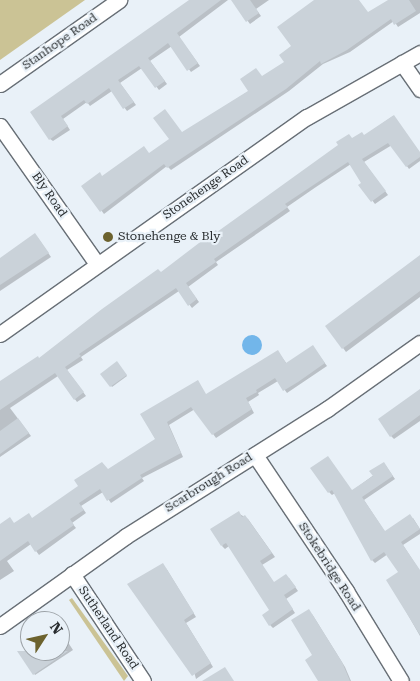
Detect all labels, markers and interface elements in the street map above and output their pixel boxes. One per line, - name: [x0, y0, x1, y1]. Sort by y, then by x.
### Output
- street label: Stanhope Road: [20, 11, 100, 73]
- street label: Stonehenge Road: [160, 153, 252, 223]
- street label: Bly Road: [28, 170, 70, 220]
- place label: Stonehenge & Bly: [118, 230, 220, 244]
- marker: Stonehenge & Bly: [102, 231, 114, 243]
- street label: Scarbrough Road: [163, 450, 255, 516]
- street label: Stokebridge Road: [295, 520, 363, 614]
- street label: Sutherland Road: [75, 584, 141, 672]
- north arrow: [20, 611, 70, 661]
- text: N: [47, 619, 66, 637]

